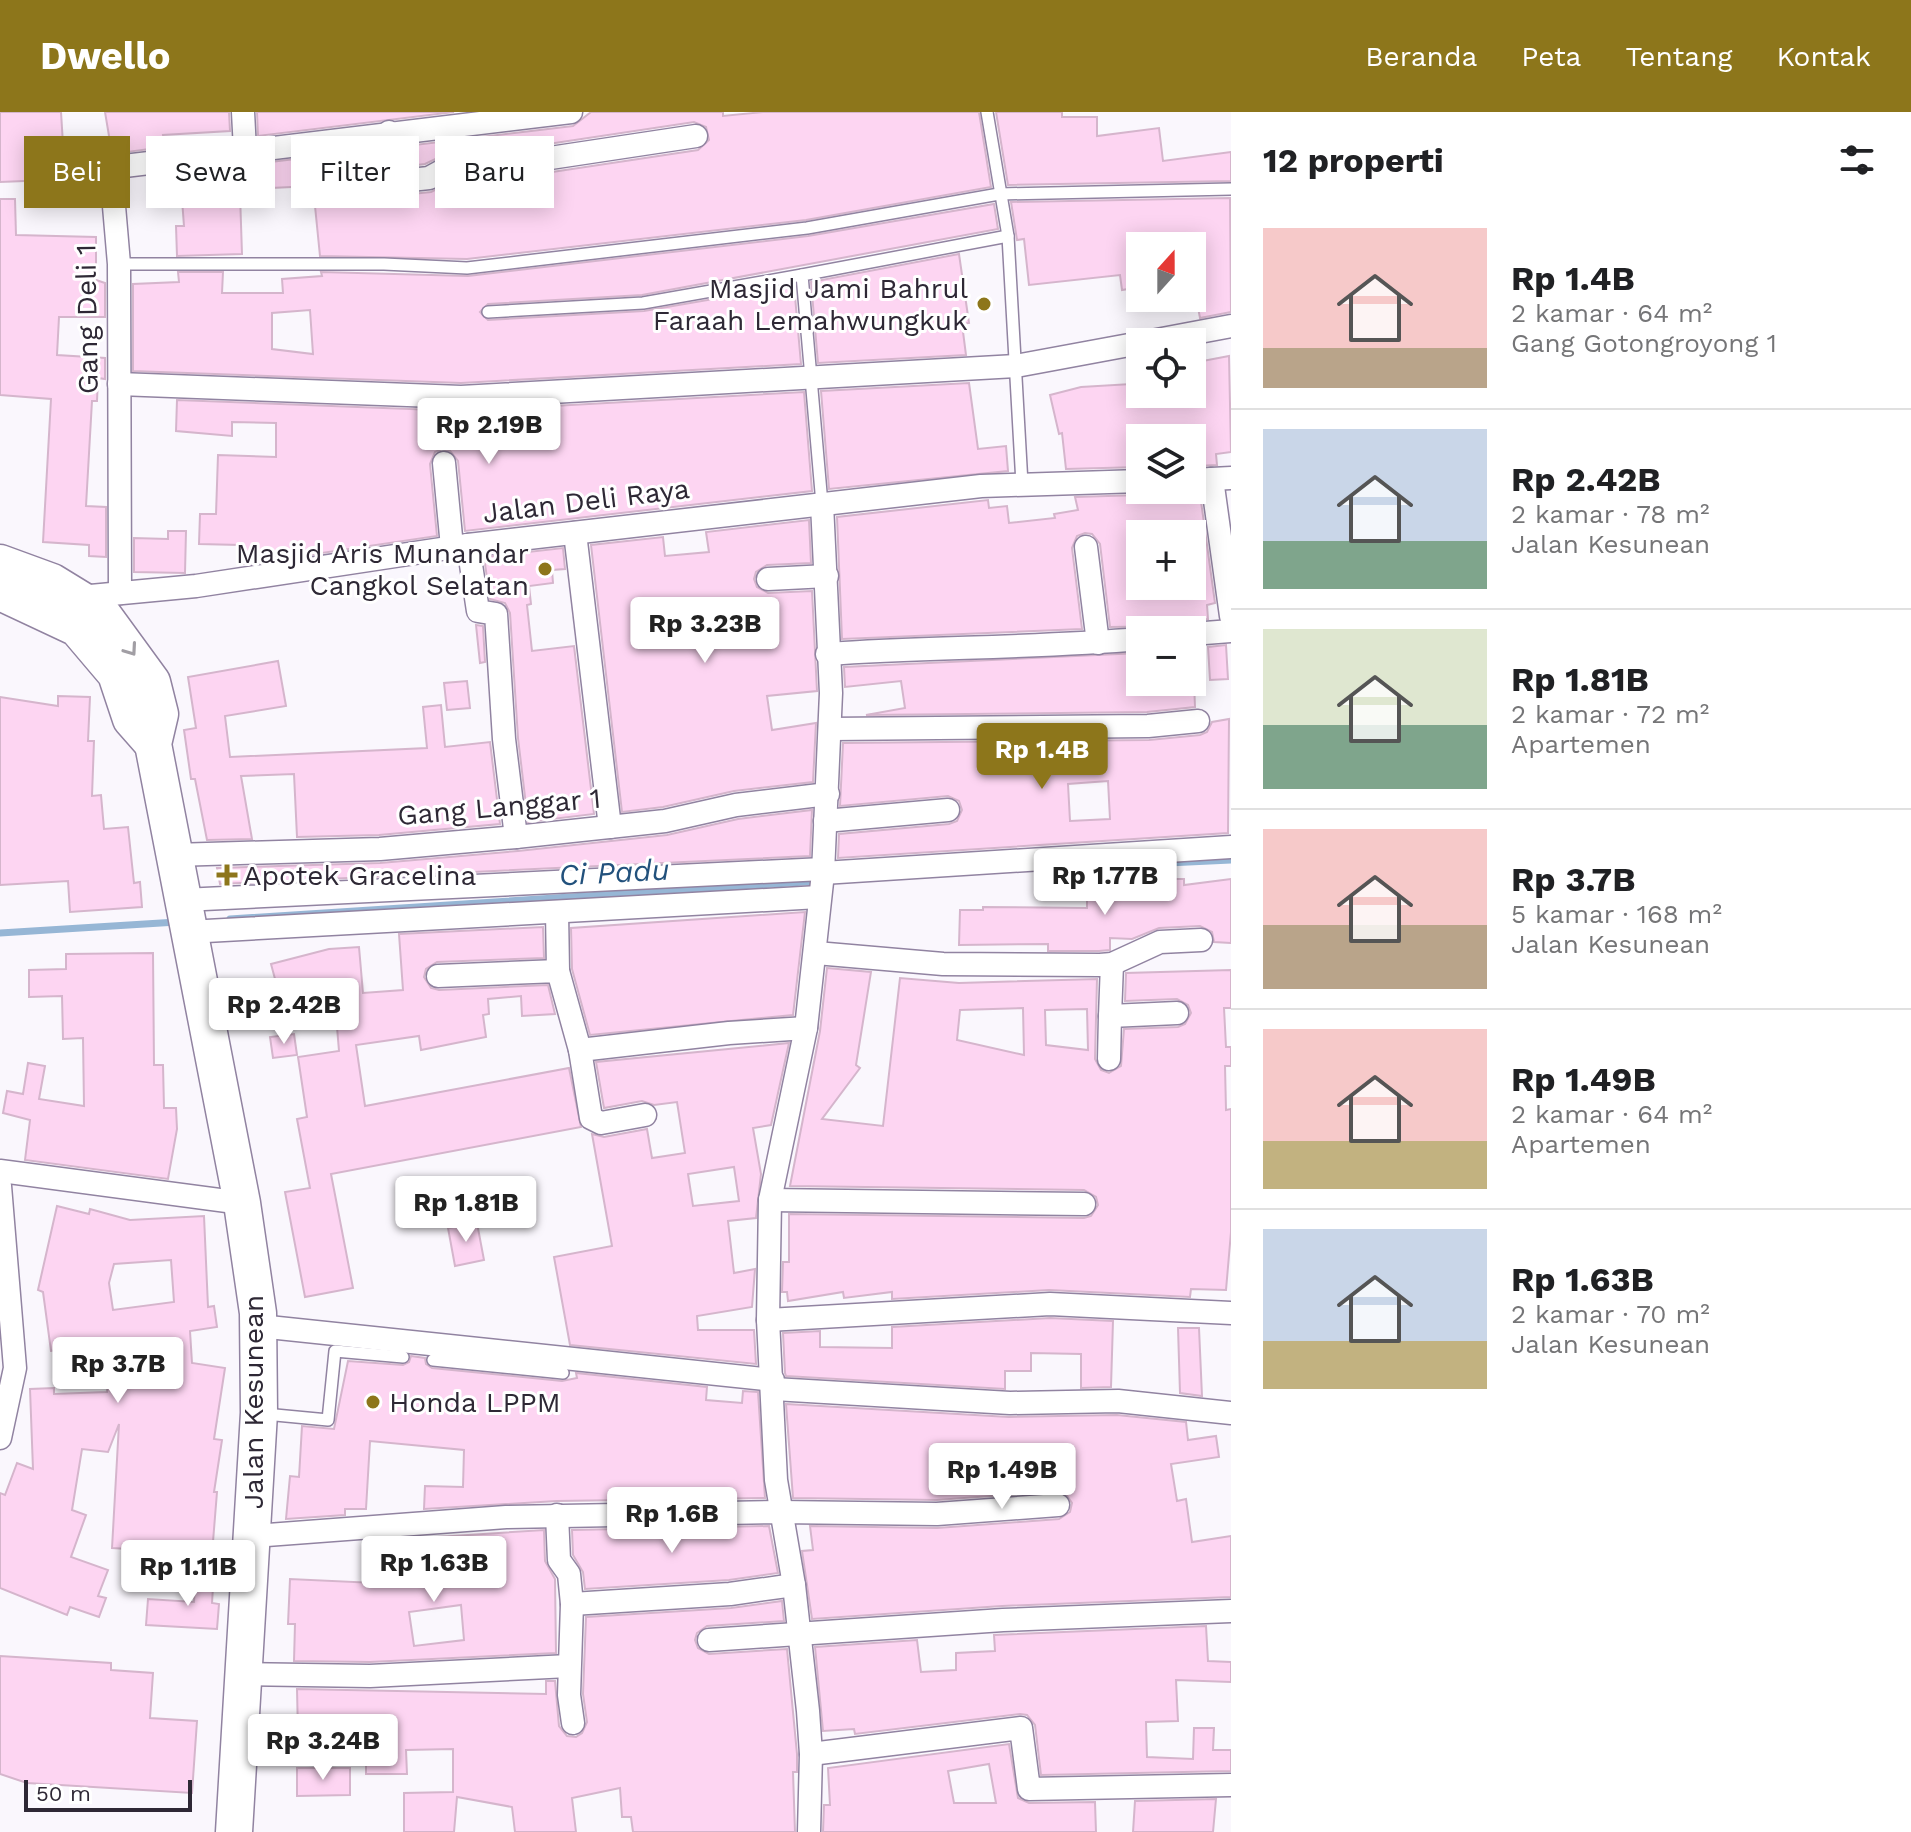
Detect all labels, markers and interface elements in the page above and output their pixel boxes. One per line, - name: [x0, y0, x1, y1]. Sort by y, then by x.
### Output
- text: Dwello: [40, 34, 170, 78]
- text: Beranda: [1365, 40, 1477, 73]
- text: Peta: [1521, 40, 1581, 73]
- text: Tentang: [1625, 40, 1732, 73]
- text: Kontak: [1776, 40, 1871, 73]
- chip: Beli: [24, 136, 130, 208]
- chip: Sewa: [146, 136, 275, 208]
- chip: Filter: [291, 136, 419, 208]
- chip: Baru: [435, 136, 554, 208]
- icon: filters: [1835, 138, 1879, 182]
- text: 12 properti: [1263, 140, 1444, 180]
- north arrow: [1126, 232, 1206, 312]
- map controls: [1126, 232, 1206, 696]
- street label: Gang Deli 1: [69, 244, 105, 394]
- text: Rp 1.4B: [1511, 258, 1635, 298]
- icon: home: [1327, 260, 1423, 356]
- place label: Masjid Jami Bahrul Faraah Lemahwungkuk: [653, 272, 968, 337]
- marker: Masjid Jami Bahrul Faraah Lemahwungkuk: [975, 295, 993, 313]
- text: 2 kamar · 64 m²: [1511, 298, 1712, 328]
- button: locate: [1126, 328, 1206, 408]
- text: Gang Gotongroyong 1: [1511, 328, 1777, 358]
- pin: Rp 2.19B: [406, 398, 572, 466]
- text: Rp 2.19B: [435, 409, 543, 439]
- button: layers: [1126, 424, 1206, 504]
- text: Rp 2.42B: [1511, 459, 1660, 499]
- icon: home: [1327, 461, 1423, 557]
- street label: Jalan Deli Raya: [481, 472, 691, 530]
- text: 2 kamar · 78 m²: [1511, 499, 1710, 529]
- button: +: [1126, 520, 1206, 600]
- text: Jalan Kesunean: [1511, 529, 1710, 559]
- place label: Masjid Aris Munandar Cangkol Selatan: [236, 537, 529, 602]
- marker: Masjid Aris Munandar Cangkol Selatan: [536, 560, 554, 578]
- pin: Rp 3.23B: [622, 597, 788, 665]
- text: Rp 3.23B: [648, 608, 762, 638]
- button: −: [1126, 616, 1206, 696]
- one-way arrow: [121, 642, 136, 656]
- text: Rp 1.81B: [1511, 659, 1649, 699]
- icon: home: [1327, 661, 1423, 757]
- text: 2 kamar · 72 m²: [1511, 699, 1709, 729]
- pin: Rp 1.4B: [968, 723, 1116, 791]
- text: Apartemen: [1511, 729, 1651, 759]
- text: Rp 1.4B: [995, 734, 1089, 764]
- street label: Gang Langgar 1: [396, 782, 602, 832]
- pin: Rp 1.77B: [1022, 849, 1188, 917]
- water label: Ci Padu: [558, 852, 670, 892]
- place label: Apotek Gracelina: [243, 859, 477, 892]
- text: Rp 3.7B: [1511, 859, 1636, 899]
- text: Rp 1.77B: [1052, 860, 1158, 890]
- icon: home: [1327, 861, 1423, 957]
- marker: Apotek Gracelina: [218, 866, 236, 884]
- text: 5 kamar · 168 m²: [1511, 899, 1722, 929]
- text: Jalan Kesunean: [1511, 929, 1710, 959]
- pin: Rp 2.42B: [201, 978, 367, 1046]
- text: Rp 2.42B: [227, 989, 341, 1019]
- text: Rp 1.49B: [1511, 1059, 1656, 1099]
- icon: home: [1327, 1061, 1423, 1157]
- text: 2 kamar · 64 m²: [1511, 1099, 1712, 1129]
- text: Apartemen: [1511, 1129, 1651, 1159]
- pin: Rp 1.81B: [383, 1176, 549, 1244]
- text: Rp 1.81B: [413, 1187, 519, 1217]
- text: Rp 1.63B: [1511, 1259, 1654, 1299]
- icon: home: [1327, 1261, 1423, 1357]
- street label: Jalan Kesunean: [237, 1295, 270, 1509]
- text: 2 kamar · 70 m²: [1511, 1299, 1710, 1329]
- text: Jalan Kesunean: [1511, 1329, 1710, 1359]
- pin: Rp 3.7B: [44, 1337, 192, 1405]
- text: Rp 3.7B: [70, 1348, 166, 1378]
- place label: Honda LPPM: [389, 1386, 561, 1419]
- marker: Honda LPPM: [364, 1393, 382, 1411]
- pin: Rp 1.49B: [919, 1443, 1085, 1511]
- text: Rp 1.49B: [947, 1454, 1057, 1484]
- pin: Rp 1.6B: [598, 1487, 746, 1555]
- text: Rp 1.6B: [625, 1498, 719, 1528]
- pin: Rp 1.63B: [351, 1536, 517, 1604]
- pin: Rp 1.11B: [105, 1540, 271, 1608]
- text: Rp 1.63B: [379, 1547, 489, 1577]
- text: Rp 1.11B: [139, 1551, 237, 1581]
- pin: Rp 3.24B: [240, 1714, 406, 1782]
- text: Rp 3.24B: [266, 1725, 380, 1755]
- scale bar: [24, 1776, 192, 1812]
- text: 50 m: [36, 1781, 91, 1806]

